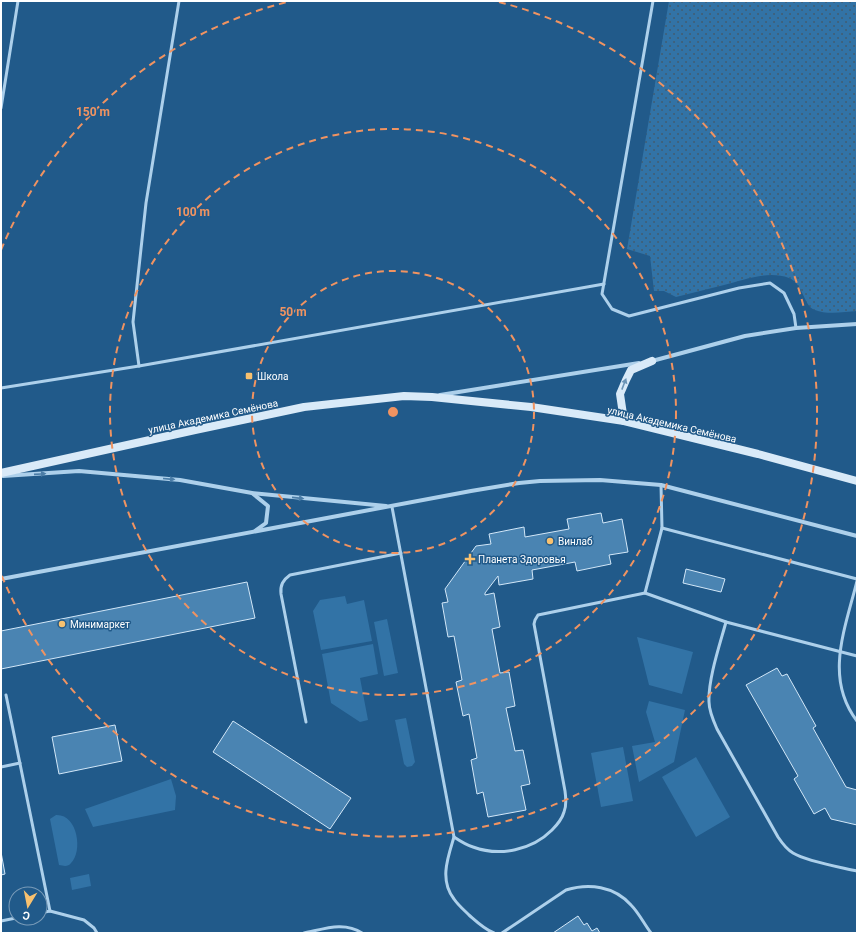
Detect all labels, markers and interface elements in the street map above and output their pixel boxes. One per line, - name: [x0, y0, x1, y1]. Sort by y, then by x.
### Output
- text: 150 m: [76, 105, 110, 119]
- text: 100 m: [176, 205, 210, 219]
- text: 50 m: [279, 305, 307, 319]
- marker: Школа: [244, 371, 254, 381]
- place label: Школа: [257, 371, 289, 382]
- one-way arrow: [622, 377, 628, 389]
- street label: улица Академика Семёнова: [147, 397, 279, 436]
- street label: улица Академика Семёнова: [606, 404, 738, 445]
- centre of rings: [386, 405, 400, 419]
- one-way arrow: [34, 470, 46, 477]
- one-way arrow: [163, 475, 176, 482]
- one-way arrow: [292, 494, 304, 501]
- marker: Винлаб: [545, 536, 555, 546]
- place label: Винлаб: [558, 536, 593, 547]
- marker: Планета Здоровья: [465, 554, 475, 564]
- place label: Планета Здоровья: [478, 554, 566, 565]
- marker: Минимаркет: [57, 619, 67, 629]
- place label: Минимаркет: [70, 619, 130, 630]
- north arrow: [8, 886, 48, 926]
- text: С: [22, 908, 31, 922]

